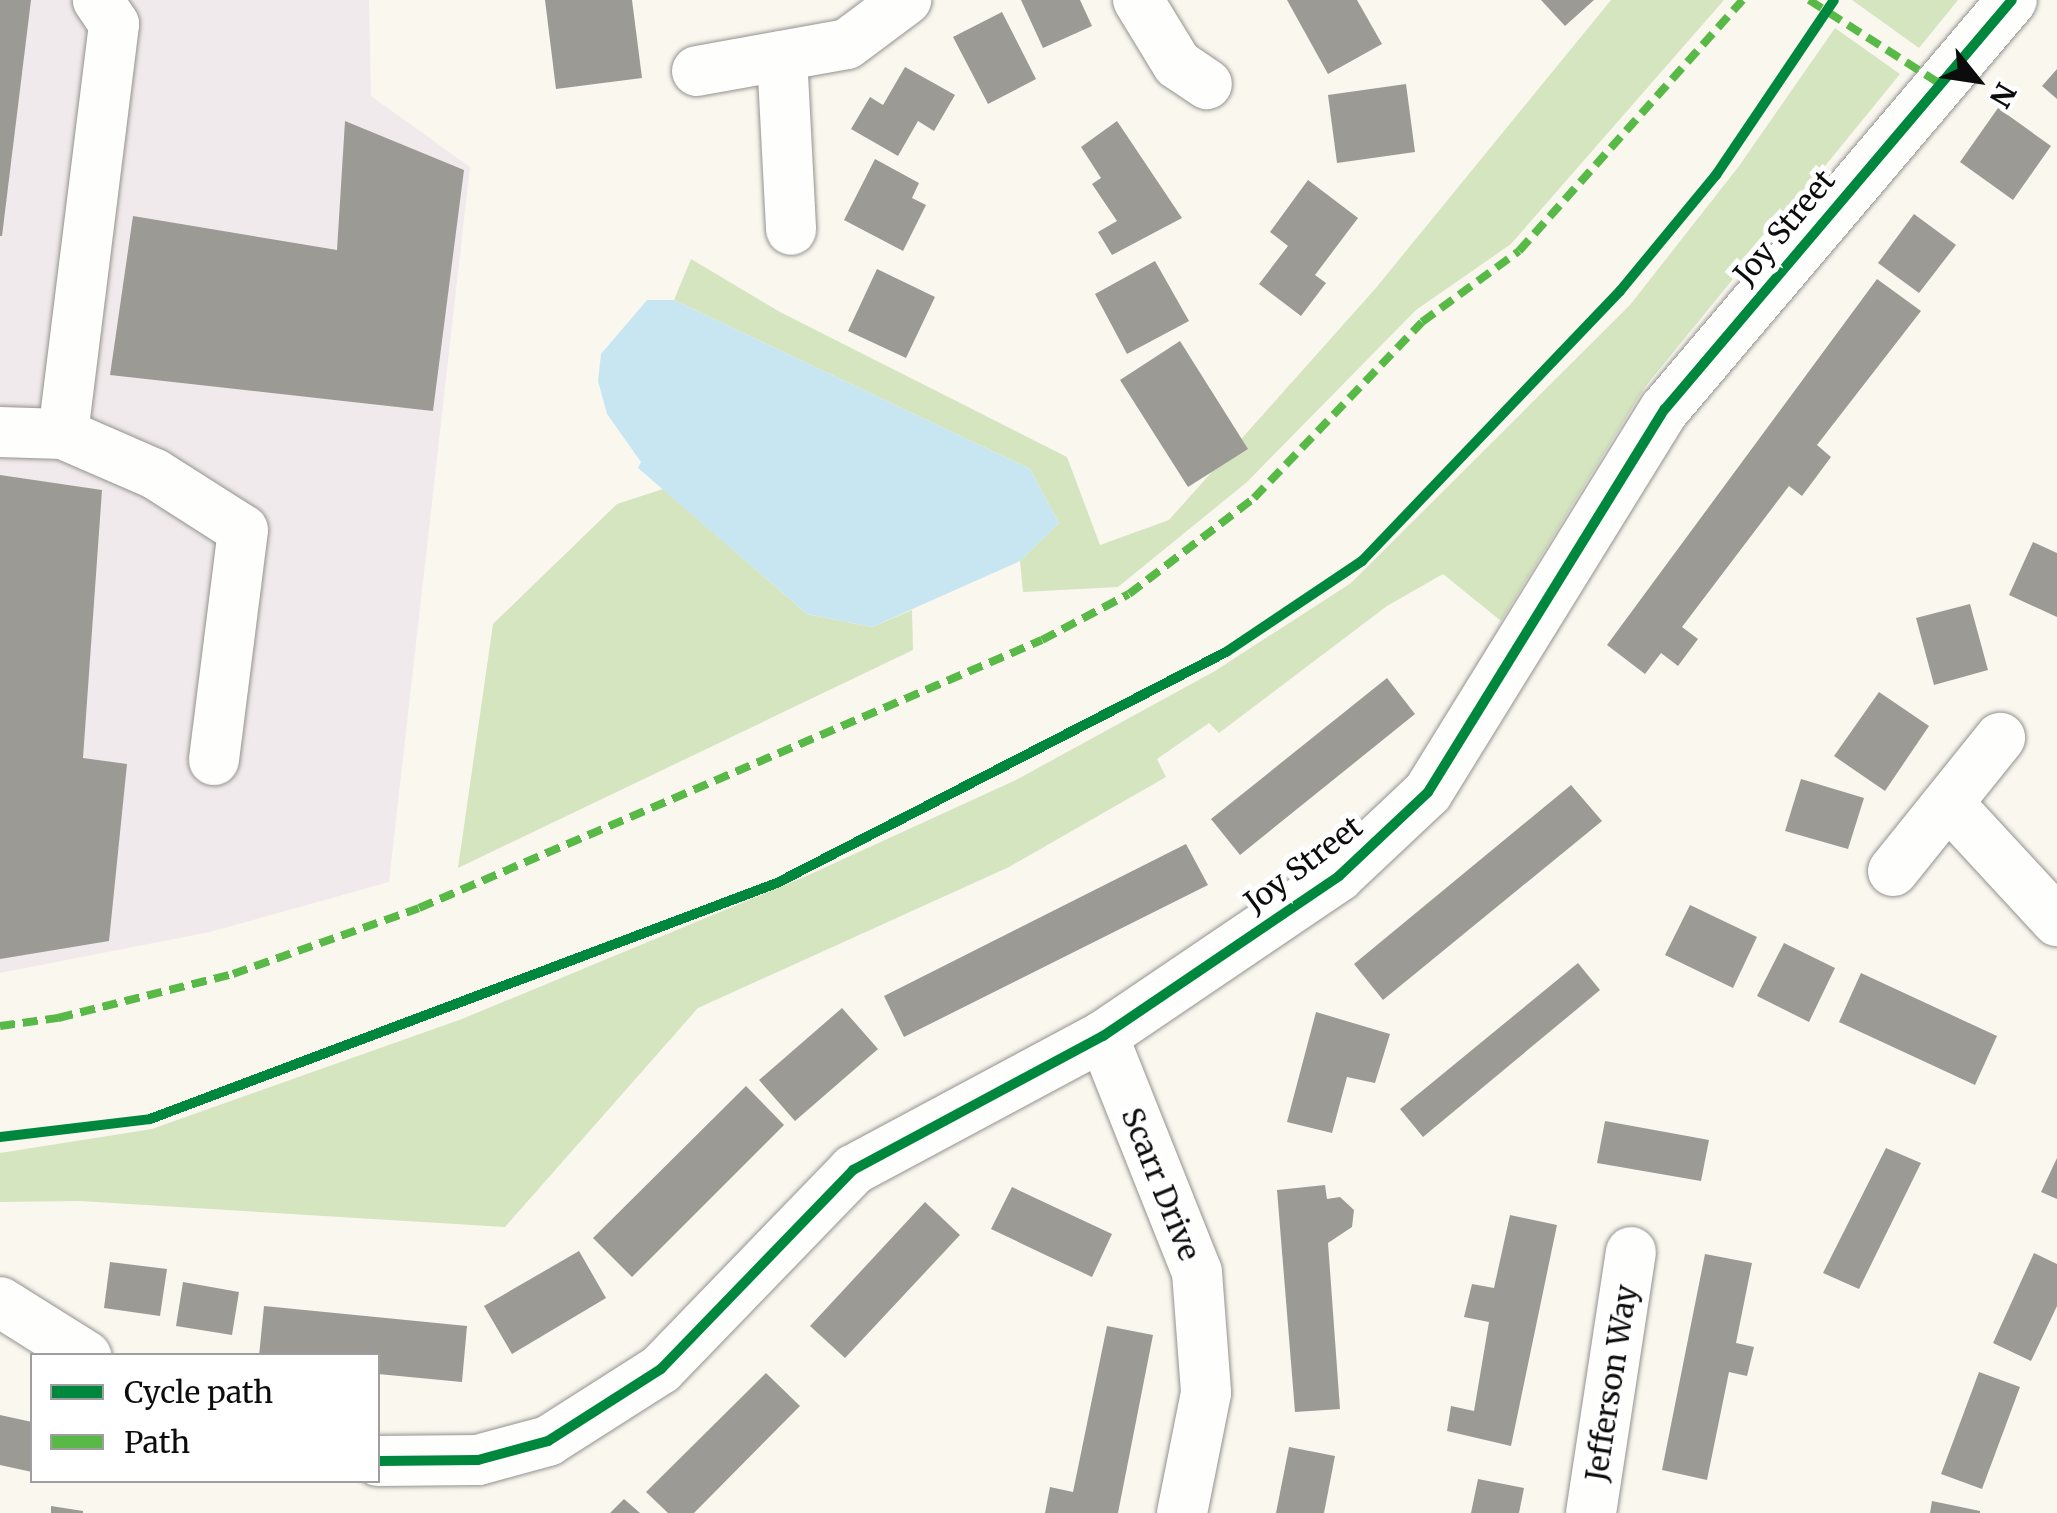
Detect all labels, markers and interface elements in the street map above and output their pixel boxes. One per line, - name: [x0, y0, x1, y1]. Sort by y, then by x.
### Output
- north arrow: [1927, 30, 2027, 130]
- text: N: [1982, 76, 2024, 114]
- street label: Joy Street: [1726, 163, 1842, 291]
- street label: Joy Street: [1237, 808, 1369, 920]
- street label: Scarr Drive: [1114, 1102, 1208, 1266]
- street label: Jefferson Way: [1578, 1282, 1644, 1484]
- legend: [30, 1353, 380, 1483]
- text: Cycle path: [124, 1373, 273, 1411]
- text: Path: [124, 1423, 190, 1461]

